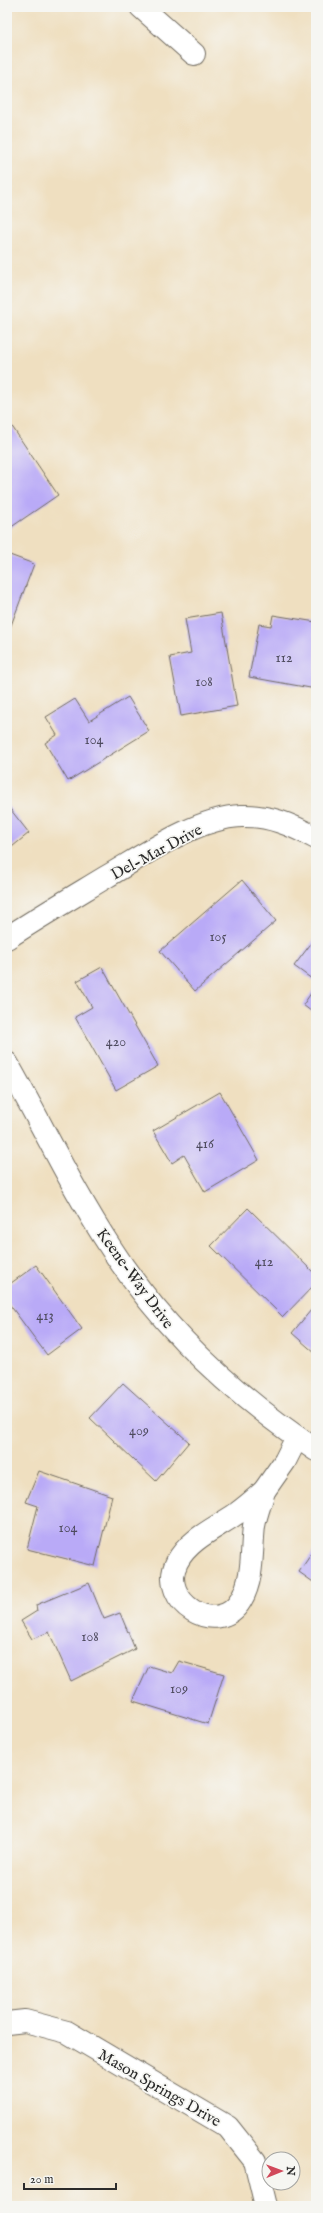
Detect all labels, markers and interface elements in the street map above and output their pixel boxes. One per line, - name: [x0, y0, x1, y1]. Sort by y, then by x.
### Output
- house number: 112: [275, 649, 293, 667]
- house number: 108: [195, 673, 213, 691]
- house number: 104: [85, 731, 104, 749]
- street label: Del-Mar Drive: [108, 820, 206, 885]
- house number: 105: [209, 928, 227, 946]
- house number: 420: [106, 1033, 126, 1051]
- house number: 416: [196, 1135, 215, 1153]
- street label: Keene-Way Drive: [91, 1225, 178, 1333]
- house number: 412: [255, 1253, 274, 1271]
- house number: 413: [36, 1307, 54, 1325]
- house number: 409: [129, 1422, 149, 1440]
- house number: 104: [59, 1519, 78, 1537]
- house number: 108: [81, 1628, 99, 1646]
- house number: 109: [170, 1680, 188, 1698]
- street label: Mason Springs Drive: [94, 2045, 224, 2132]
- north arrow: [261, 2151, 301, 2191]
- scale bar: [24, 2165, 116, 2191]
- text: N: [283, 2165, 297, 2176]
- text: 20 m: [30, 2172, 53, 2187]

